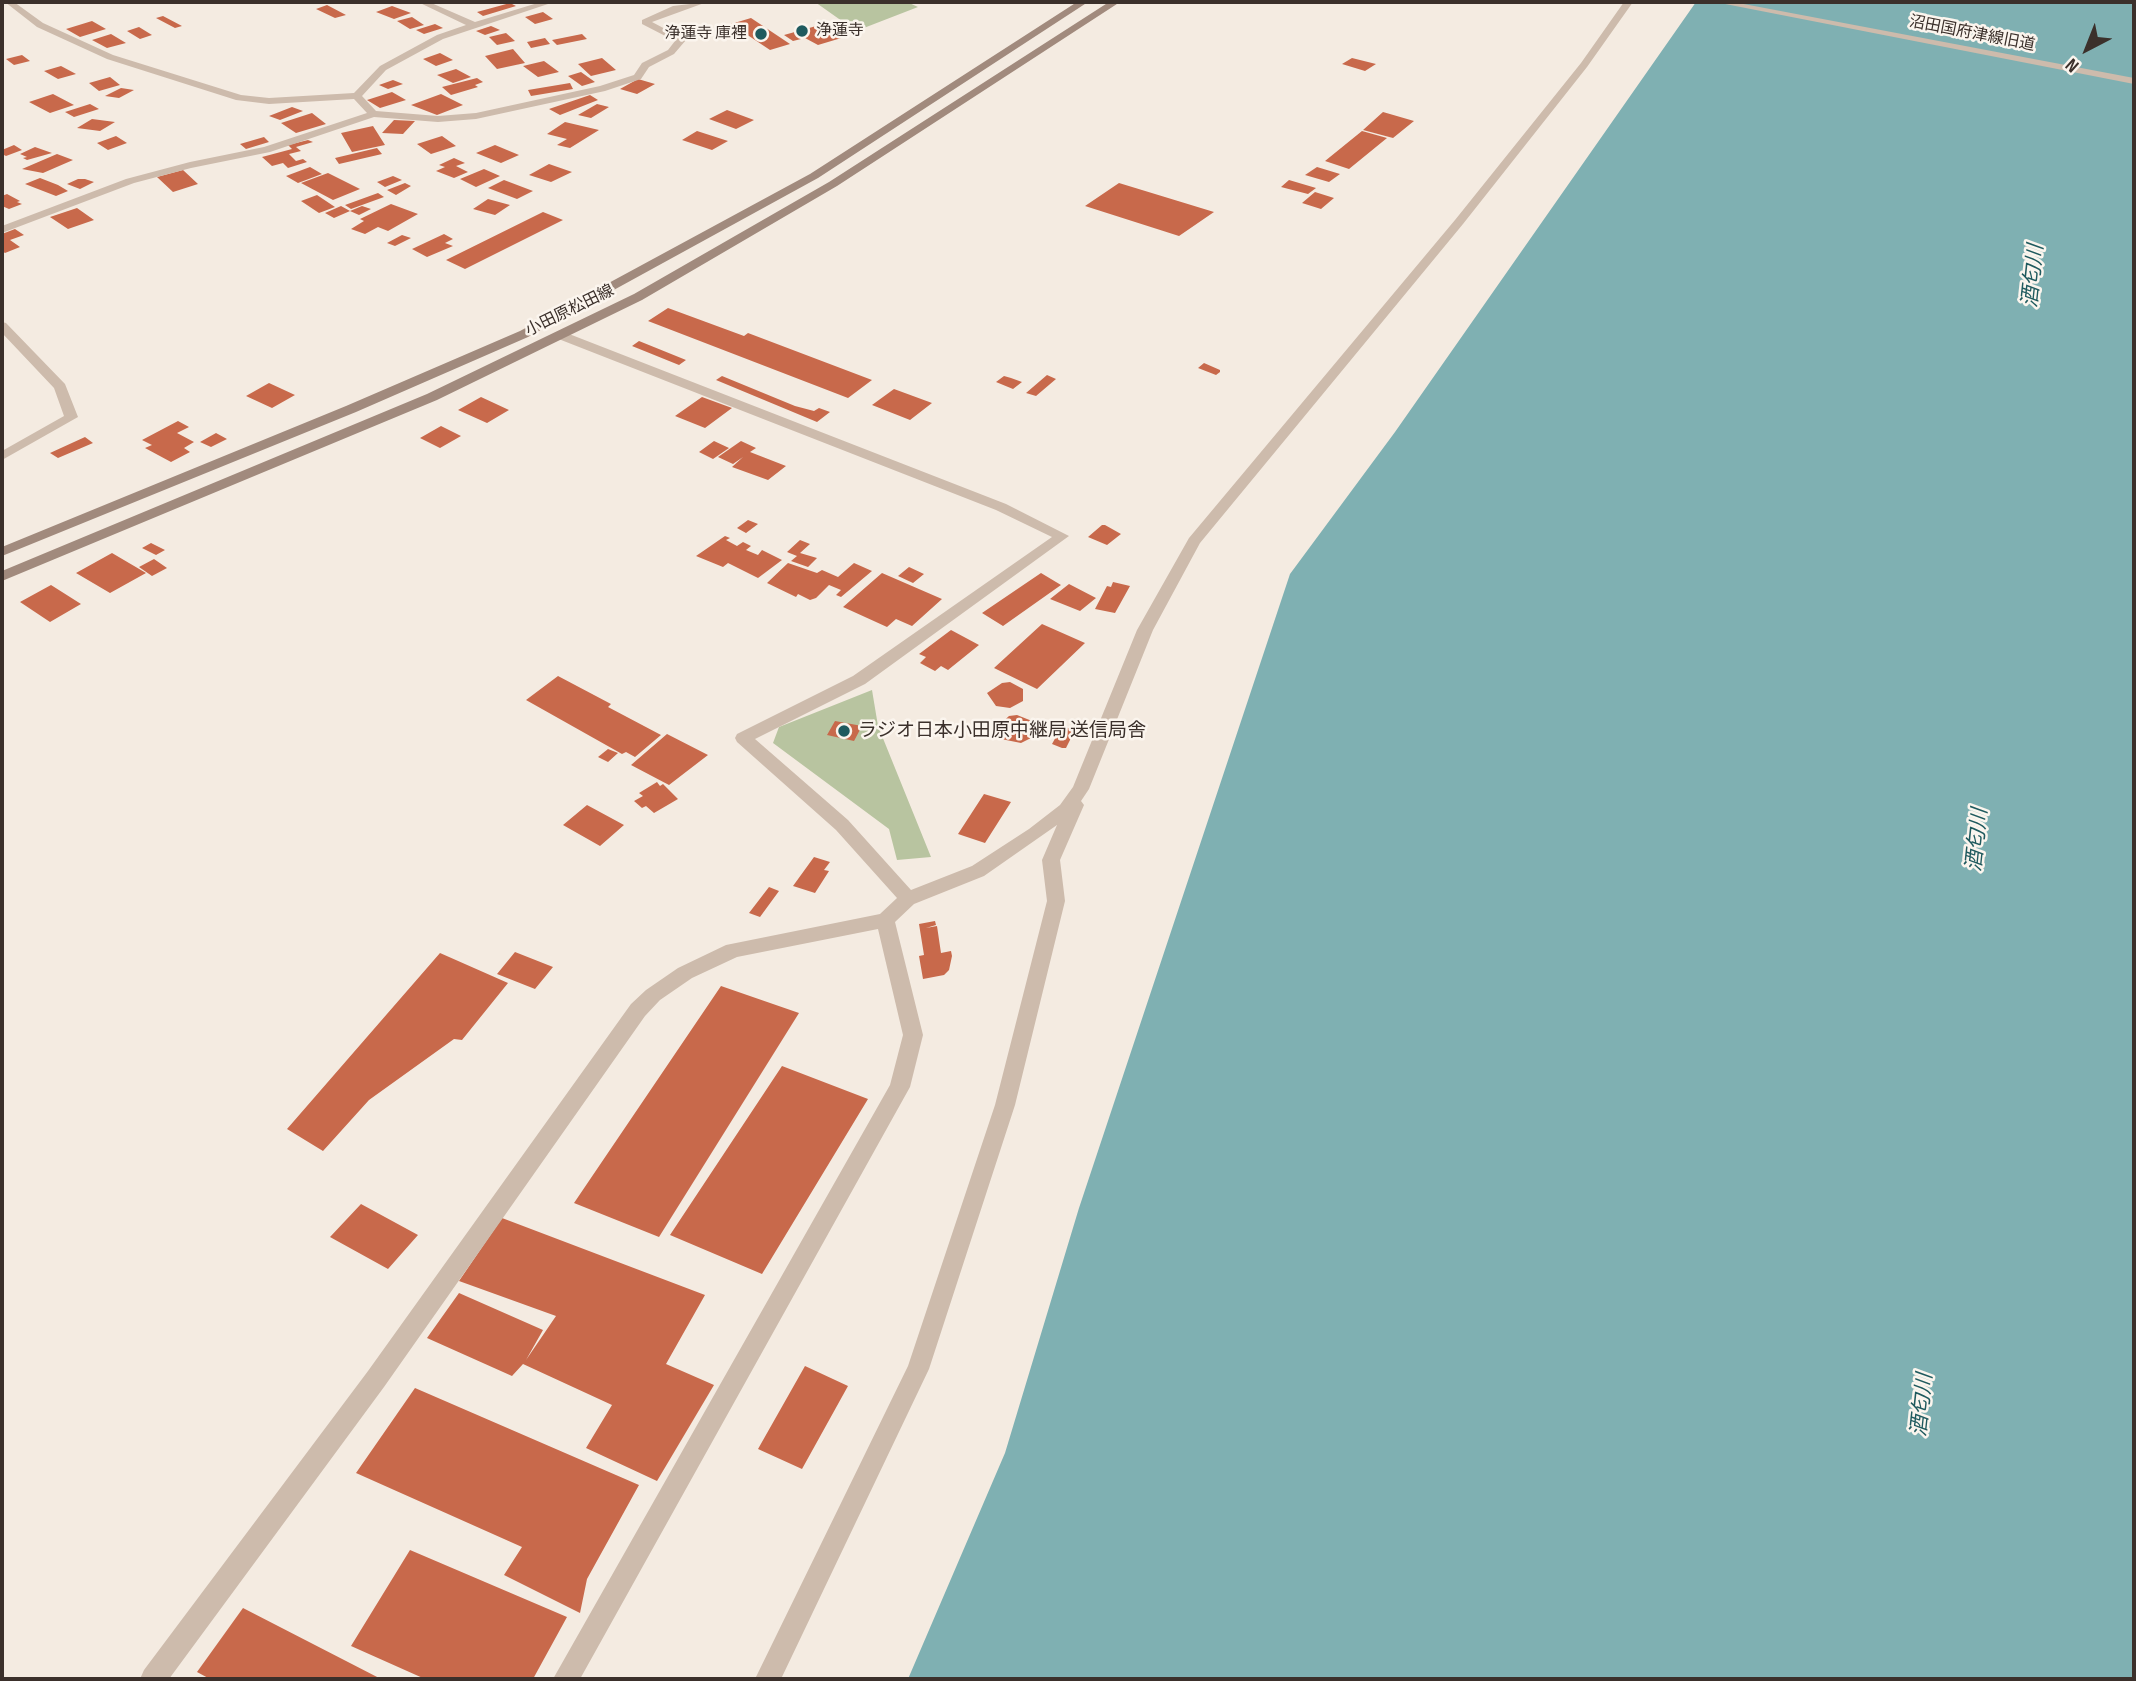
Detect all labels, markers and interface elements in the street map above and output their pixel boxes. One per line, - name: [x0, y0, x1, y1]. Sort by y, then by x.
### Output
- street label: 沼田国府津線旧道: [1907, 12, 2037, 56]
- north arrow: [2052, 14, 2122, 84]
- place label: 浄蓮寺: [816, 21, 864, 41]
- marker: 浄蓮寺: [794, 23, 810, 39]
- place label: 浄蓮寺 庫裡: [664, 24, 747, 44]
- marker: 浄蓮寺 庫裡: [753, 26, 769, 42]
- text: N: [2061, 53, 2084, 77]
- water label: 酒匂川: [2018, 243, 2050, 309]
- street label: 小田原松田線: [523, 281, 617, 341]
- place label: ラジオ日本小田原中継局 送信局舎: [858, 720, 1146, 742]
- marker: ラジオ日本小田原中継局 送信局舎: [836, 723, 852, 739]
- water label: 酒匂川: [1962, 807, 1994, 873]
- water label: 酒匂川: [1907, 1372, 1939, 1438]

